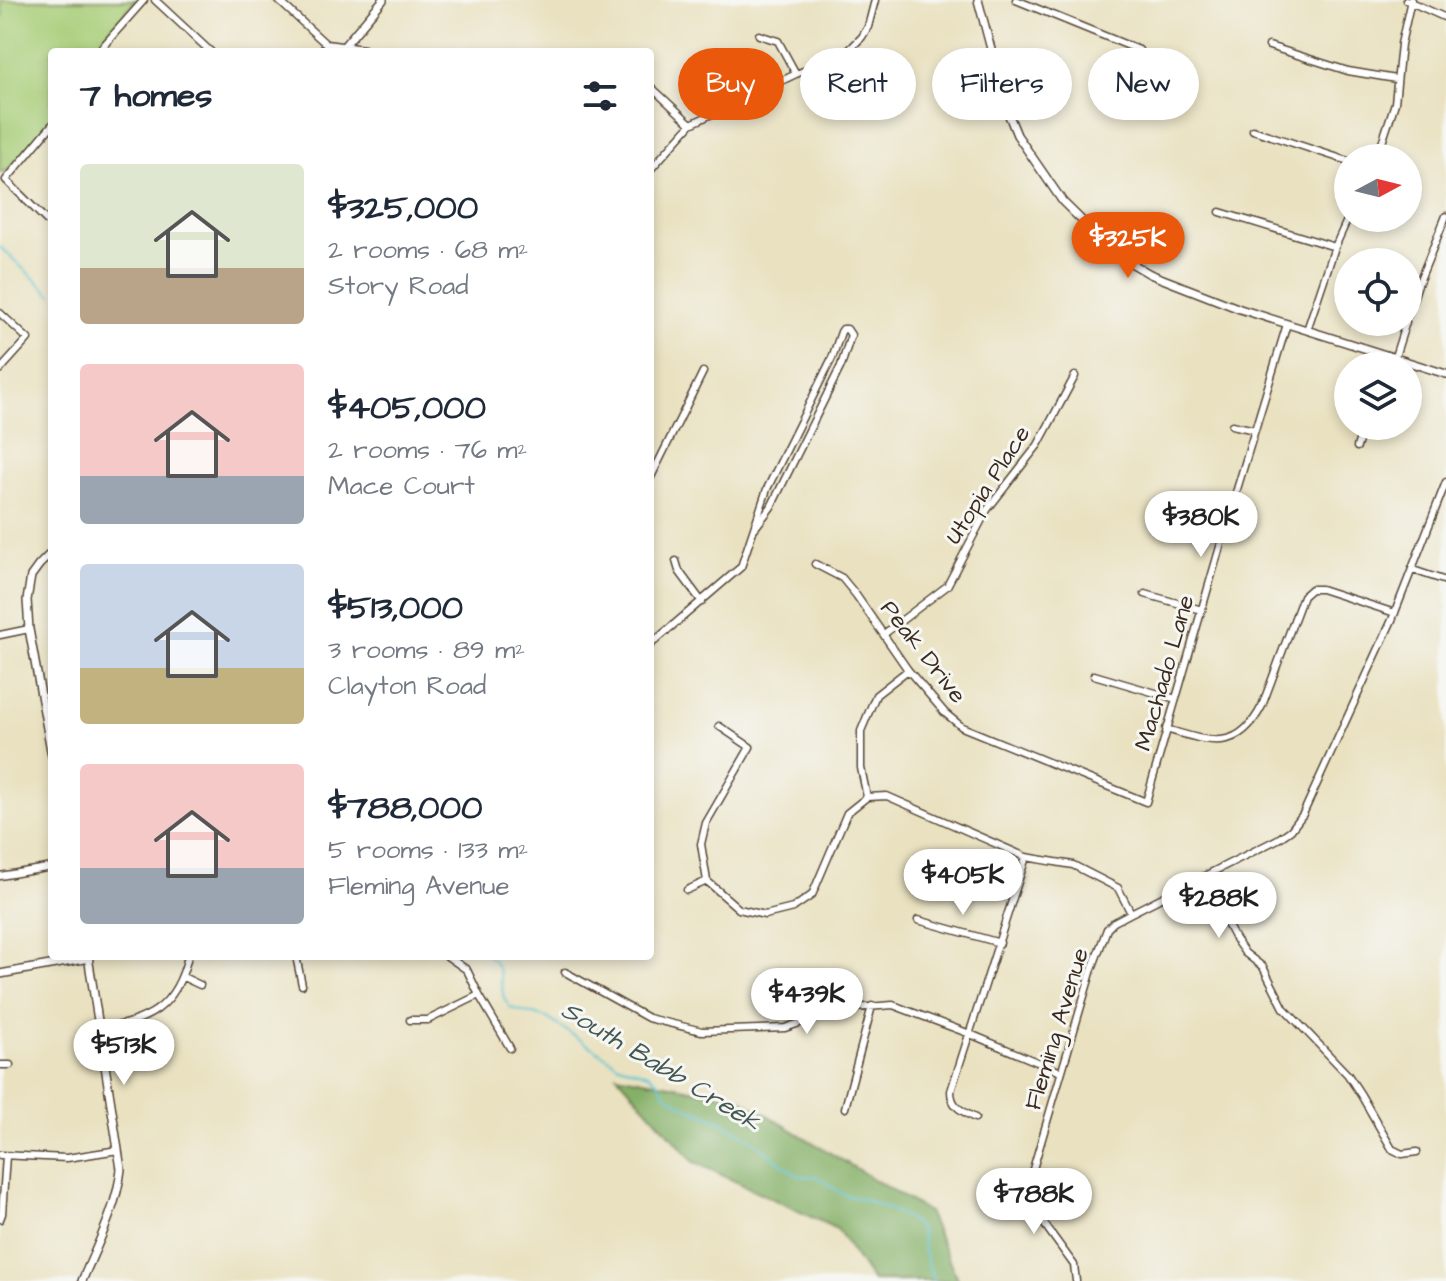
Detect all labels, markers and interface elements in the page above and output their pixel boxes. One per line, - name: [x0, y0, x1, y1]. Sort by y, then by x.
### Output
- chip: Buy: [678, 48, 784, 120]
- chip: Rent: [800, 48, 916, 120]
- chip: Filters: [932, 48, 1072, 120]
- chip: New: [1088, 48, 1199, 120]
- text: 7 homes: [80, 72, 212, 120]
- icon: filters: [578, 74, 622, 118]
- north arrow: [1334, 144, 1422, 232]
- map controls: [1334, 144, 1422, 440]
- text: $325,000: [328, 184, 478, 232]
- icon: home: [144, 196, 240, 292]
- pin: $325K: [1072, 212, 1184, 280]
- text: $325K: [1090, 220, 1166, 256]
- text: 2 rooms · 68 m²: [328, 232, 528, 268]
- button: locate: [1334, 248, 1422, 336]
- text: Story Road: [328, 268, 469, 304]
- button: layers: [1334, 352, 1422, 440]
- text: $405,000: [328, 384, 486, 432]
- icon: home: [144, 396, 240, 492]
- street label: Utopia Place: [937, 419, 1039, 551]
- text: 2 rooms · 76 m²: [328, 432, 527, 468]
- text: Mace Court: [328, 468, 475, 504]
- pin: $380K: [1145, 491, 1257, 559]
- text: $380K: [1163, 499, 1239, 535]
- text: $513,000: [328, 584, 463, 632]
- street label: Machado Lane: [1127, 591, 1203, 755]
- street label: Peak Drive: [872, 593, 974, 711]
- icon: home: [144, 596, 240, 692]
- text: 3 rooms · 89 m²: [328, 632, 525, 668]
- text: Clayton Road: [328, 668, 486, 704]
- text: $788,000: [328, 784, 482, 832]
- icon: home: [144, 796, 240, 892]
- text: 5 rooms · 133 m²: [328, 832, 528, 868]
- pin: $405K: [907, 849, 1019, 917]
- text: $405K: [922, 857, 1004, 893]
- text: Fleming Avenue: [328, 868, 510, 904]
- pin: $288K: [1163, 872, 1275, 940]
- text: $288K: [1180, 880, 1258, 916]
- street label: Fleming Avenue: [1016, 944, 1099, 1114]
- pin: $439K: [751, 968, 863, 1036]
- text: $439K: [769, 976, 845, 1012]
- water label: South Babb Creek: [555, 992, 768, 1140]
- pin: $513K: [68, 1019, 180, 1087]
- text: $513K: [91, 1027, 157, 1063]
- pin: $788K: [978, 1168, 1090, 1236]
- text: $788K: [994, 1176, 1074, 1212]

